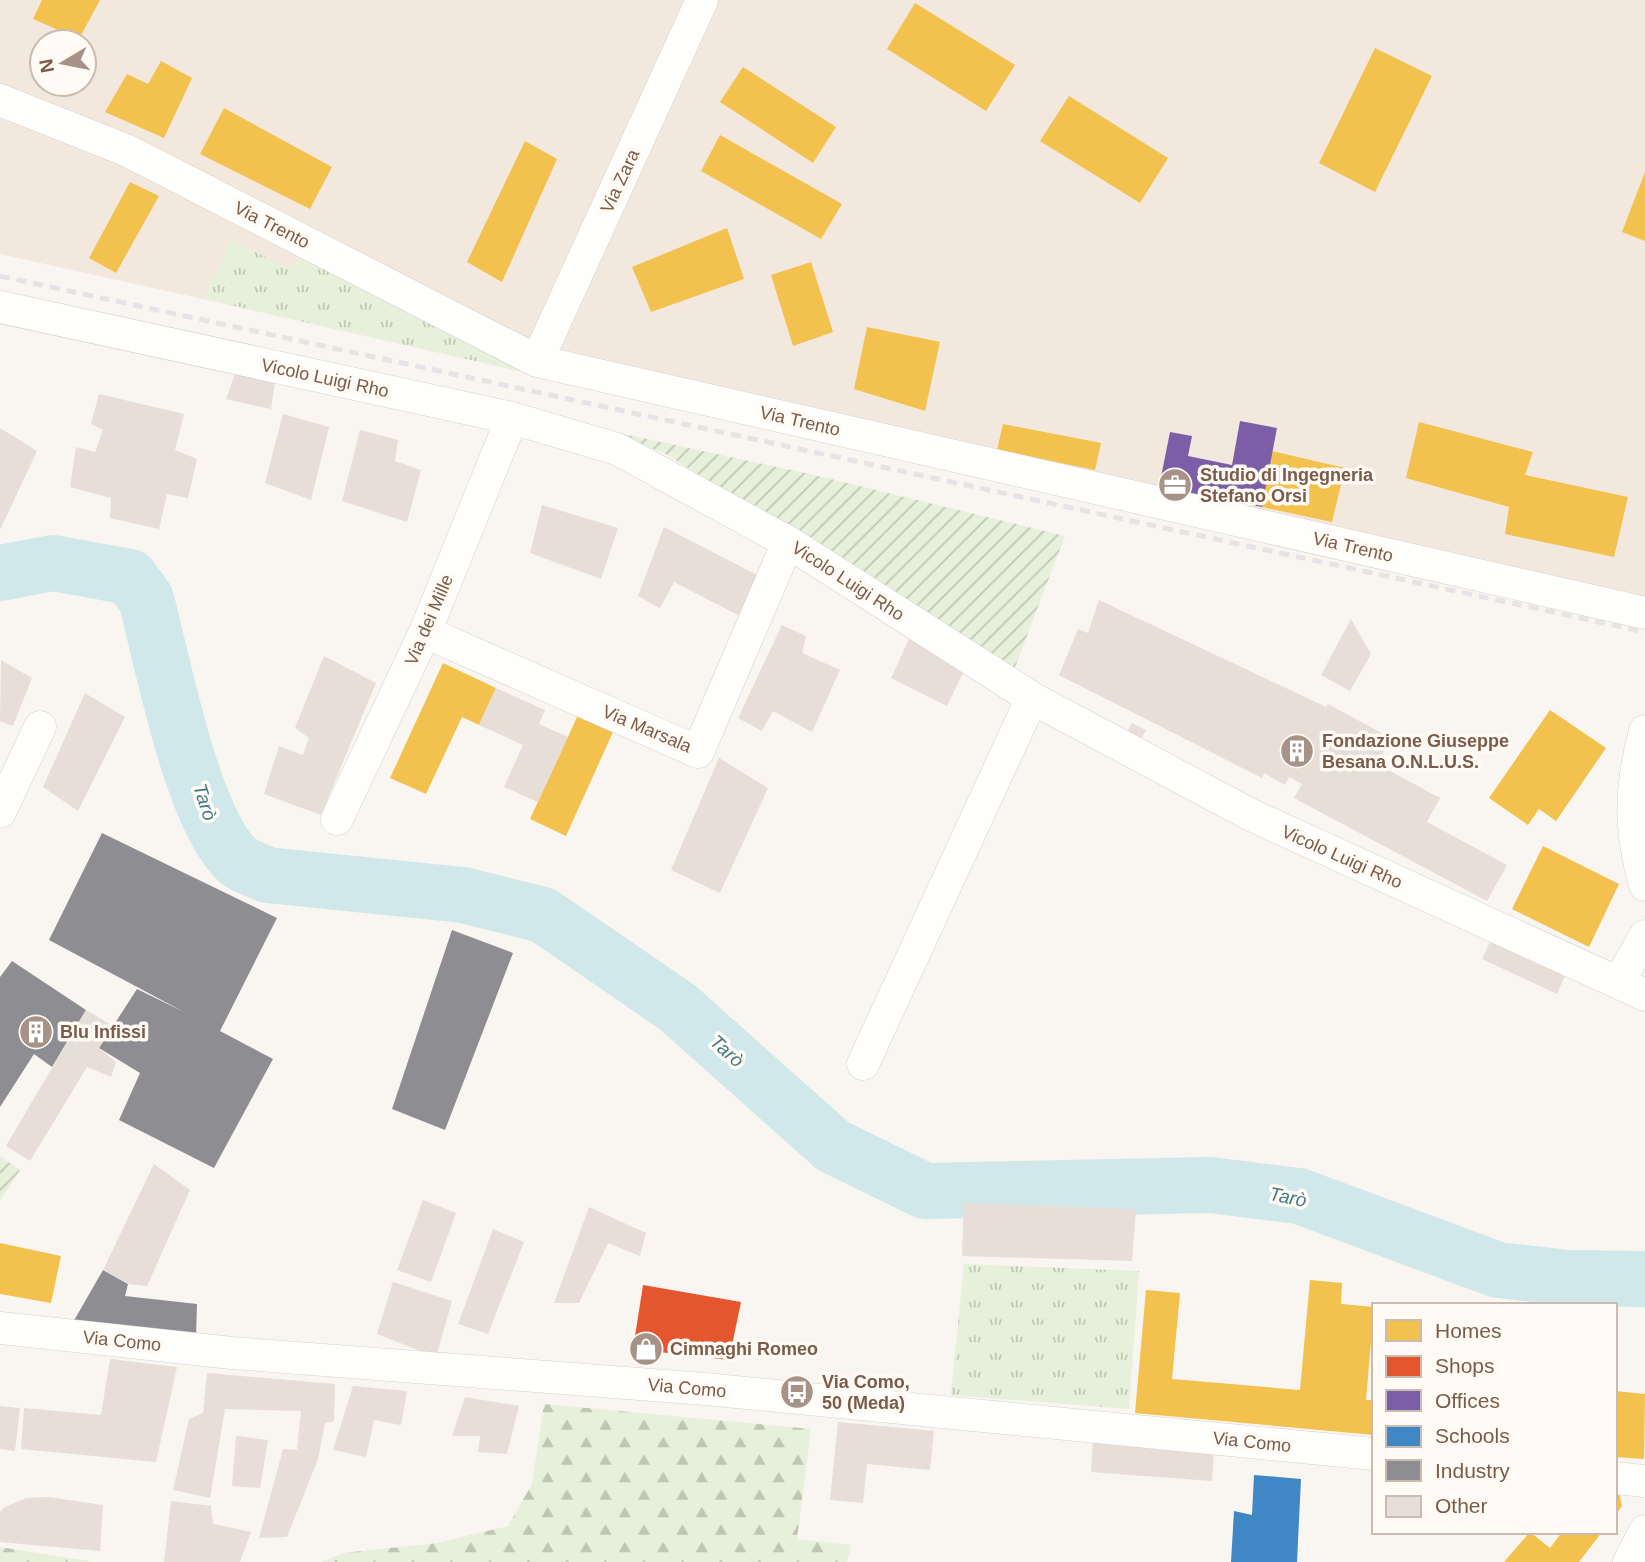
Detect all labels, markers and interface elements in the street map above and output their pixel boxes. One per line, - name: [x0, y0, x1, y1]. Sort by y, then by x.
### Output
- north arrow: [28, 28, 98, 98]
- text: N: [35, 57, 58, 74]
- street label: Via Zara: [597, 145, 644, 216]
- street label: Via Trento: [231, 198, 313, 252]
- street label: Vicolo Luigi Rho: [259, 355, 391, 401]
- street label: Via Trento: [758, 402, 842, 440]
- place label: Studio di Ingegneria Stefano Orsi: [1200, 465, 1374, 506]
- office icon: Studio di Ingegneria Stefano Orsi: [1156, 466, 1194, 504]
- street label: Via Trento: [1311, 528, 1395, 566]
- street label: Vicolo Luigi Rho: [788, 537, 908, 625]
- street label: Via dei Mille: [401, 572, 457, 668]
- street label: Via Marsala: [599, 701, 695, 757]
- place label: Fondazione Giuseppe Besana O.N.L.U.S.: [1322, 731, 1509, 772]
- building icon: Fondazione Giuseppe Besana O.N.L.U.S.: [1278, 732, 1316, 770]
- water label: Tarò: [189, 781, 221, 823]
- street label: Vicolo Luigi Rho: [1279, 821, 1405, 893]
- building icon: Blu Infissi: [17, 1013, 55, 1051]
- place label: Blu Infissi: [60, 1022, 146, 1042]
- water label: Tarò: [706, 1031, 748, 1072]
- water label: Tarò: [1268, 1183, 1309, 1211]
- legend: [1372, 1303, 1617, 1534]
- text: Homes: [1435, 1319, 1502, 1342]
- street label: Via Como: [82, 1327, 162, 1355]
- shop icon: Cimnaghi Romeo: [627, 1330, 665, 1368]
- place label: Cimnaghi Romeo: [670, 1339, 818, 1359]
- text: Shops: [1435, 1354, 1495, 1377]
- place label: Via Como, 50 (Meda): [822, 1372, 910, 1413]
- bus stop icon: Via Como, 50 (Meda): [778, 1373, 816, 1411]
- street label: Via Como: [647, 1375, 727, 1401]
- text: Offices: [1435, 1389, 1500, 1412]
- text: Schools: [1435, 1424, 1510, 1447]
- street label: Via Como: [1212, 1428, 1292, 1456]
- text: Industry: [1435, 1459, 1510, 1482]
- text: Other: [1435, 1494, 1488, 1517]

